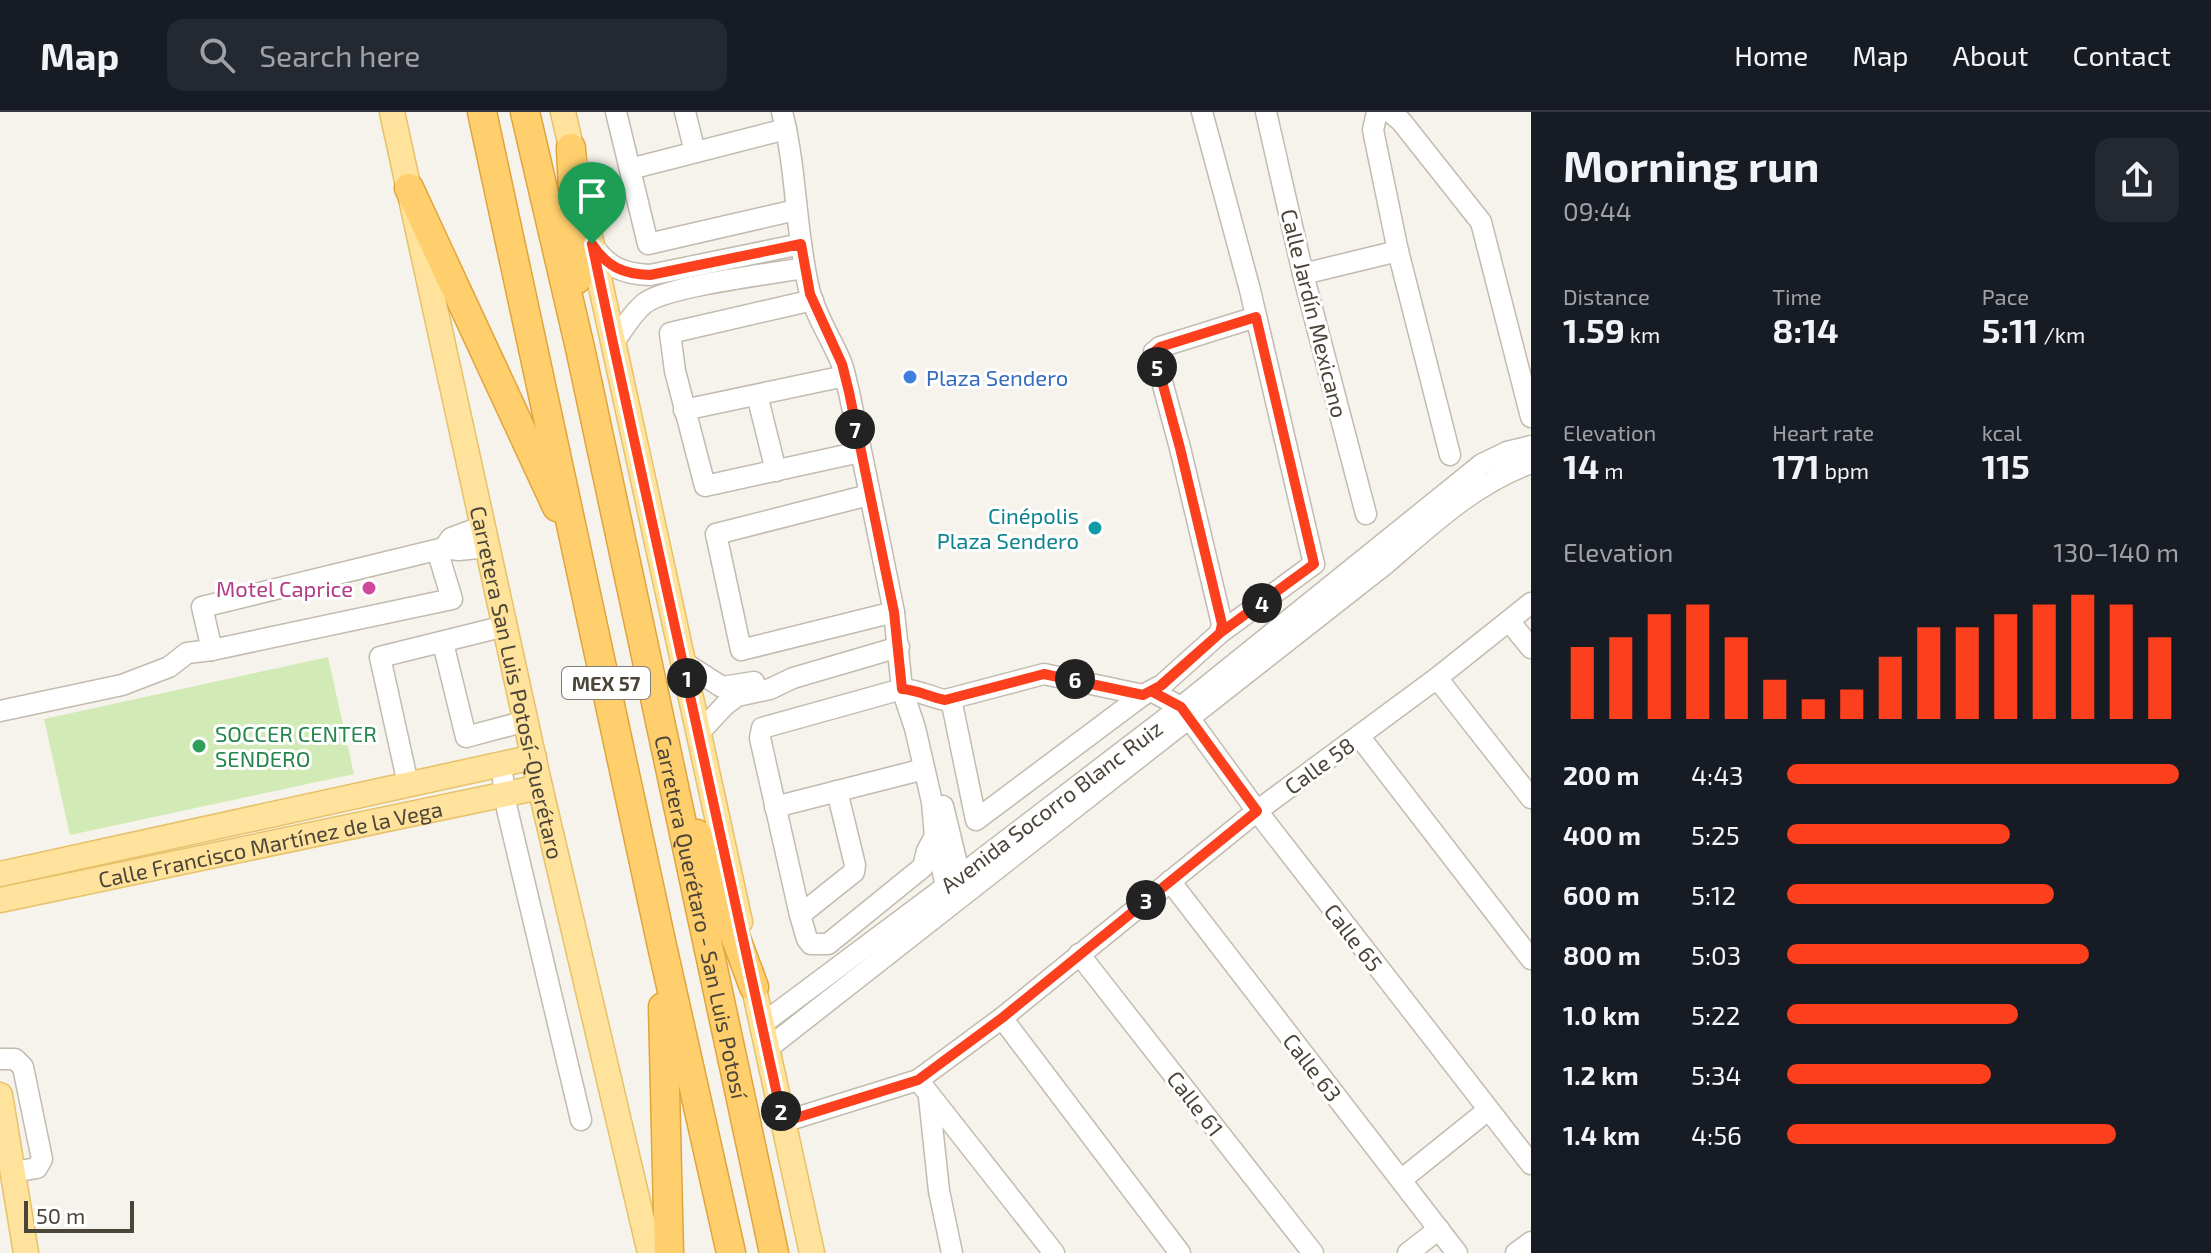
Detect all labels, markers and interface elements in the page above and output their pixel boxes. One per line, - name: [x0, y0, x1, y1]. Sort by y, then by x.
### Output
- search box: [167, 19, 727, 91]
- text: Map: [40, 32, 119, 78]
- icon: search: [195, 33, 239, 77]
- text: Search here: [259, 37, 420, 73]
- text: Home: [1734, 38, 1808, 72]
- text: Map: [1852, 38, 1909, 72]
- text: About: [1953, 38, 2028, 72]
- text: Contact: [2072, 38, 2171, 72]
- text: Morning run: [1563, 138, 1819, 191]
- button: share: [2095, 138, 2179, 222]
- pin: [558, 162, 626, 244]
- icon: arrive: [570, 174, 614, 218]
- text: 09:44: [1563, 195, 1632, 226]
- street label: Calle Jardín Mexicano: [1276, 206, 1354, 420]
- text: Distance: [1563, 283, 1650, 309]
- text: Time: [1772, 283, 1822, 309]
- text: Pace: [1982, 283, 2029, 309]
- text: 1.59: [1563, 309, 1625, 350]
- text: 8:14: [1772, 309, 1839, 350]
- text: 5:11: [1982, 309, 2039, 350]
- text: km: [1625, 321, 1660, 347]
- text: /km: [2039, 321, 2085, 347]
- pin: 5: [1137, 347, 1177, 387]
- text: 5: [1151, 354, 1163, 380]
- place label: Plaza Sendero: [926, 364, 1068, 390]
- marker: Plaza Sendero: [901, 368, 919, 386]
- pin: 7: [835, 409, 875, 449]
- text: 7: [849, 416, 861, 442]
- text: Elevation: [1563, 419, 1656, 445]
- text: Heart rate: [1772, 419, 1874, 445]
- text: kcal: [1982, 419, 2022, 445]
- text: 14: [1563, 445, 1599, 486]
- text: 171: [1772, 445, 1820, 486]
- text: 115: [1982, 445, 2030, 486]
- text: m: [1599, 457, 1624, 483]
- text: bpm: [1820, 457, 1869, 483]
- place label: Cinépolis Plaza Sendero: [937, 502, 1079, 553]
- street label: Carretera San Luis Potosí-Querétaro: [466, 503, 570, 862]
- marker: Cinépolis Plaza Sendero: [1086, 519, 1104, 537]
- text: Elevation: [1563, 536, 1673, 567]
- text: 130–140 m: [2053, 536, 2179, 567]
- place label: Motel Caprice: [216, 575, 353, 601]
- marker: Motel Caprice: [360, 579, 378, 597]
- pin: 4: [1242, 583, 1282, 623]
- text: 4: [1255, 590, 1269, 616]
- pin: 1: [667, 658, 707, 698]
- pin: 6: [1055, 659, 1095, 699]
- text: 1: [682, 665, 692, 691]
- text: 6: [1069, 666, 1081, 692]
- road number: MEX 57: [562, 667, 650, 699]
- street label: Avenida Socorro Blanc Ruiz: [935, 714, 1167, 898]
- place label: SOCCER CENTER SENDERO: [215, 720, 377, 771]
- street label: Calle 58: [1279, 731, 1359, 799]
- street label: Carretera Querétaro - San Luis Potosí: [650, 733, 754, 1102]
- marker: SOCCER CENTER SENDERO: [190, 737, 208, 755]
- text: 200 m: [1563, 759, 1639, 790]
- text: 4:43: [1691, 759, 1744, 790]
- street label: Calle Francisco Martínez de la Vega: [96, 795, 445, 892]
- text: 400 m: [1563, 819, 1641, 850]
- text: 5:25: [1691, 819, 1740, 850]
- text: 600 m: [1563, 879, 1640, 910]
- text: 5:12: [1691, 879, 1736, 910]
- pin: 3: [1126, 880, 1166, 920]
- text: 3: [1140, 887, 1152, 913]
- street label: Calle 65: [1319, 898, 1389, 976]
- text: 800 m: [1563, 939, 1641, 970]
- text: 5:03: [1691, 939, 1741, 970]
- text: 1.0 km: [1563, 999, 1640, 1030]
- text: 5:22: [1691, 999, 1740, 1030]
- street label: Calle 63: [1278, 1028, 1348, 1106]
- text: 1.2 km: [1563, 1059, 1639, 1090]
- text: 5:34: [1691, 1059, 1742, 1090]
- street label: Calle 61: [1162, 1065, 1230, 1141]
- pin: 2: [761, 1091, 801, 1131]
- text: 2: [775, 1098, 787, 1124]
- text: 1.4 km: [1563, 1119, 1640, 1150]
- text: 4:56: [1691, 1119, 1742, 1150]
- scale bar: [24, 1197, 134, 1233]
- text: 50 m: [36, 1202, 85, 1228]

